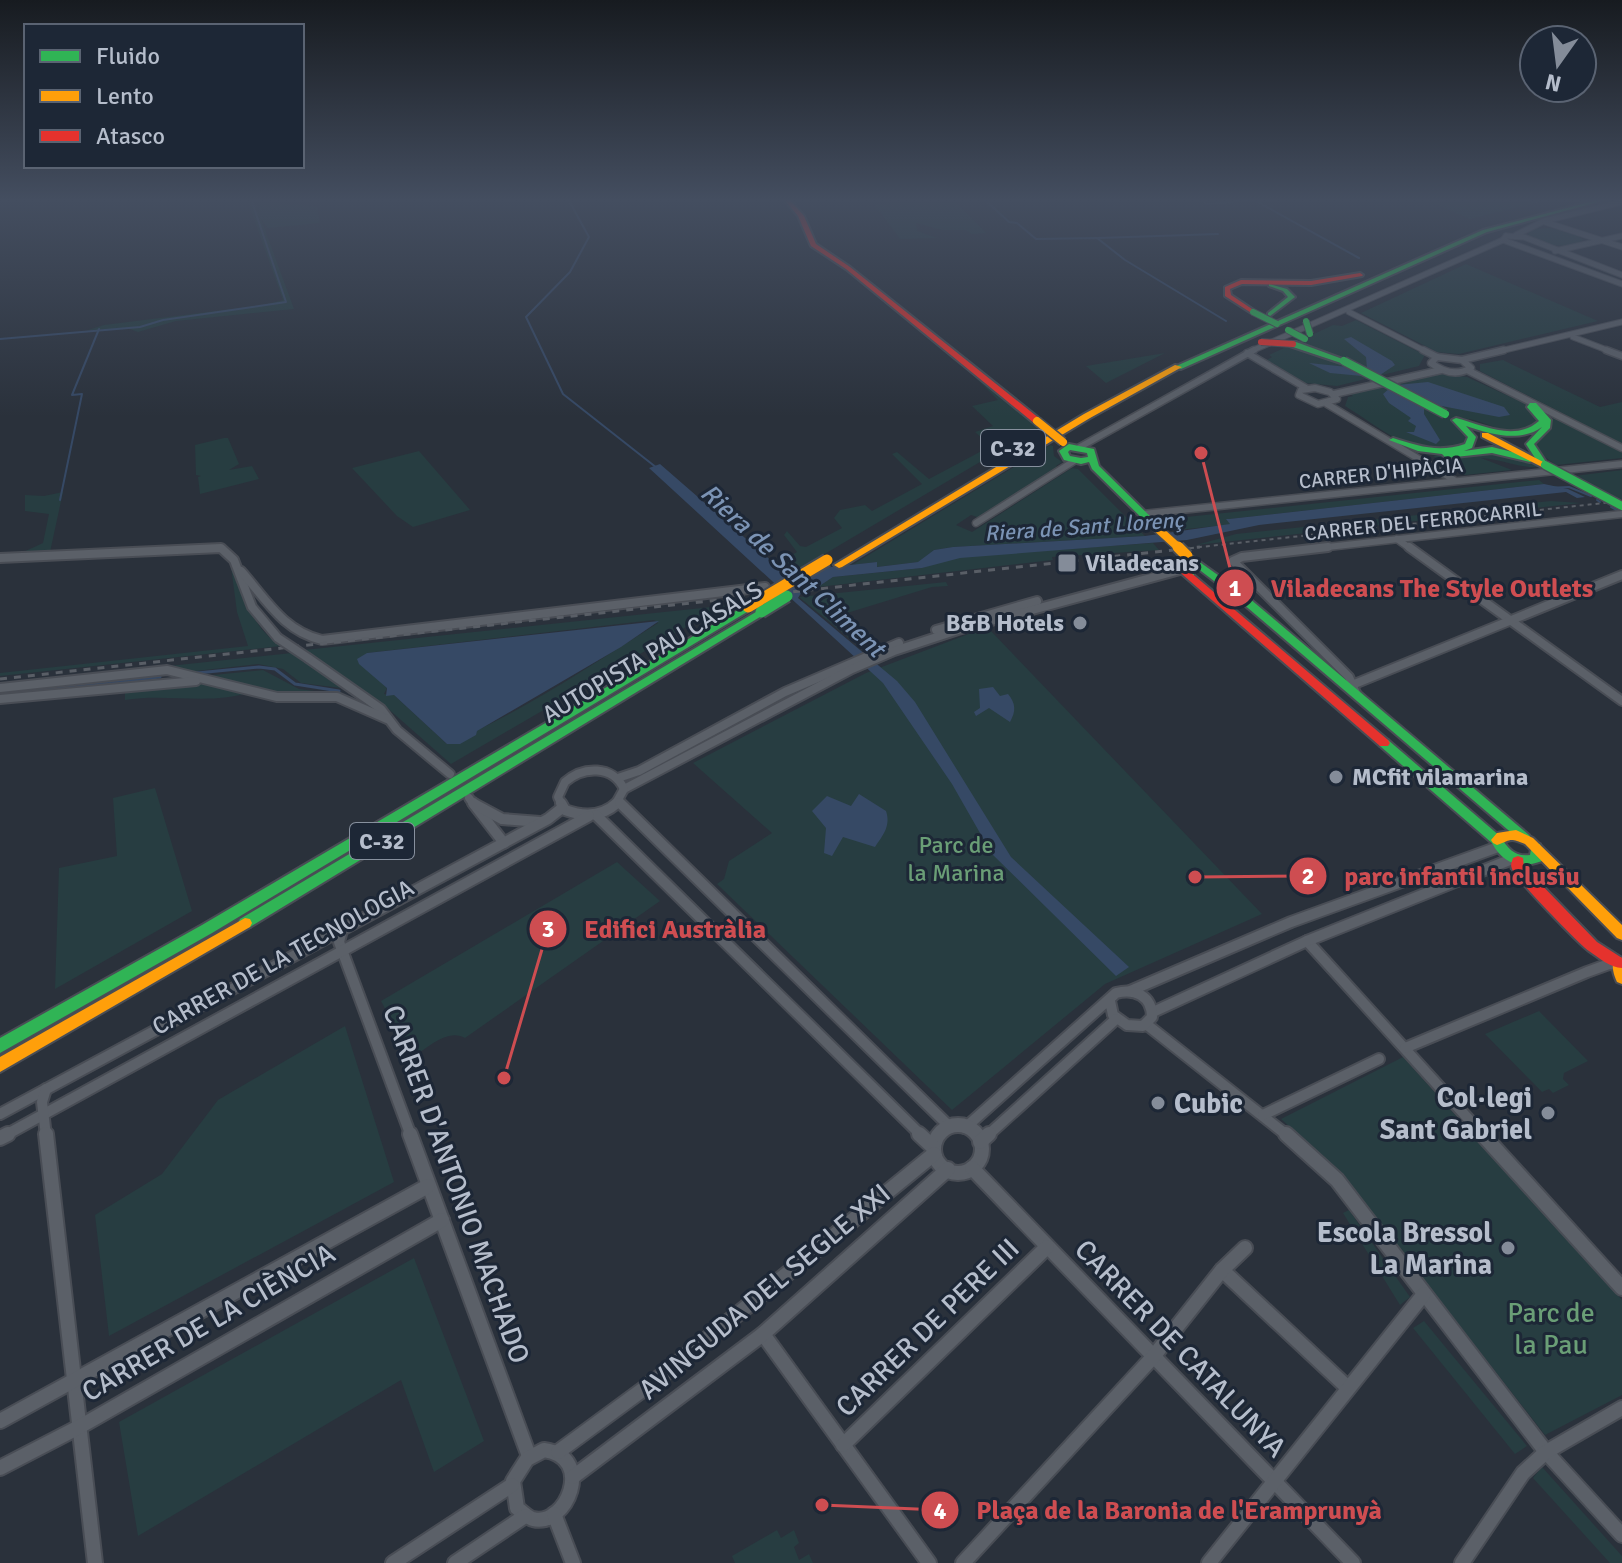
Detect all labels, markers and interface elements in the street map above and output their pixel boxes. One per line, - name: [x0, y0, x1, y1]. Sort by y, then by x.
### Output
- legend: [24, 24, 304, 168]
- north arrow: [1518, 24, 1598, 104]
- text: Fluido: [96, 41, 160, 71]
- text: N: [1543, 68, 1564, 98]
- text: Lento: [96, 81, 154, 111]
- text: Atasco: [96, 121, 165, 151]
- road number: C-32: [981, 430, 1045, 466]
- street label: CARRER D'HIPÀCIA: [1298, 452, 1464, 495]
- water label: Riera de Sant Climent: [694, 477, 893, 666]
- street label: CARRER DEL FERROCARRIL: [1303, 497, 1543, 546]
- water label: Riera de Sant Llorenç: [984, 506, 1186, 547]
- place label: Viladecans: [1085, 548, 1199, 578]
- marker: Viladecans: [1056, 552, 1078, 574]
- callout: Viladecans The Style Outlets: [1215, 563, 1609, 613]
- text: 1: [1229, 573, 1242, 603]
- text: Viladecans The Style Outlets: [1271, 573, 1593, 605]
- street label: AUTOPISTA PAU CASALS: [537, 574, 767, 730]
- place label: B&B Hotels: [946, 608, 1064, 638]
- marker: B&B Hotels: [1071, 614, 1089, 632]
- place label: MCfit vilamarina: [1352, 762, 1528, 792]
- marker: MCfit vilamarina: [1327, 768, 1345, 786]
- road number: C-32: [350, 823, 414, 859]
- park label: Parc de la Marina: [907, 830, 1005, 888]
- callout: parc infantil inclusiu: [1288, 851, 1596, 901]
- text: 2: [1302, 861, 1314, 891]
- text: parc infantil inclusiu: [1344, 861, 1580, 893]
- street label: CARRER DE LA TECNOLOGIA: [147, 872, 419, 1042]
- callout: Edifici Austràlia: [528, 904, 782, 954]
- text: 3: [542, 914, 554, 944]
- text: Edifici Austràlia: [584, 914, 766, 946]
- street label: CARRER D'ANTONIO MACHADO: [375, 1001, 537, 1368]
- place label: Col·legi Sant Gabriel: [1380, 1081, 1532, 1147]
- place label: Cubic: [1174, 1087, 1243, 1121]
- marker: Cubic: [1149, 1094, 1167, 1112]
- marker: Col·legi Sant Gabriel: [1539, 1104, 1557, 1122]
- street label: AVINGUDA DEL SEGLE XXI: [632, 1177, 897, 1407]
- place label: Escola Bressol La Marina: [1317, 1216, 1492, 1282]
- street label: CARRER DE PERE III: [829, 1231, 1026, 1424]
- street label: CARRER DE CATALUNYA: [1068, 1233, 1293, 1465]
- street label: CARRER DE LA CIÈNCIA: [76, 1237, 341, 1409]
- marker: Escola Bressol La Marina: [1499, 1239, 1517, 1257]
- park label: Parc de la Pau: [1507, 1296, 1595, 1362]
- callout: Plaça de la Baronia de l'Eramprunyà: [920, 1485, 1398, 1535]
- text: Plaça de la Baronia de l'Eramprunyà: [976, 1495, 1382, 1527]
- text: 4: [934, 1496, 947, 1526]

